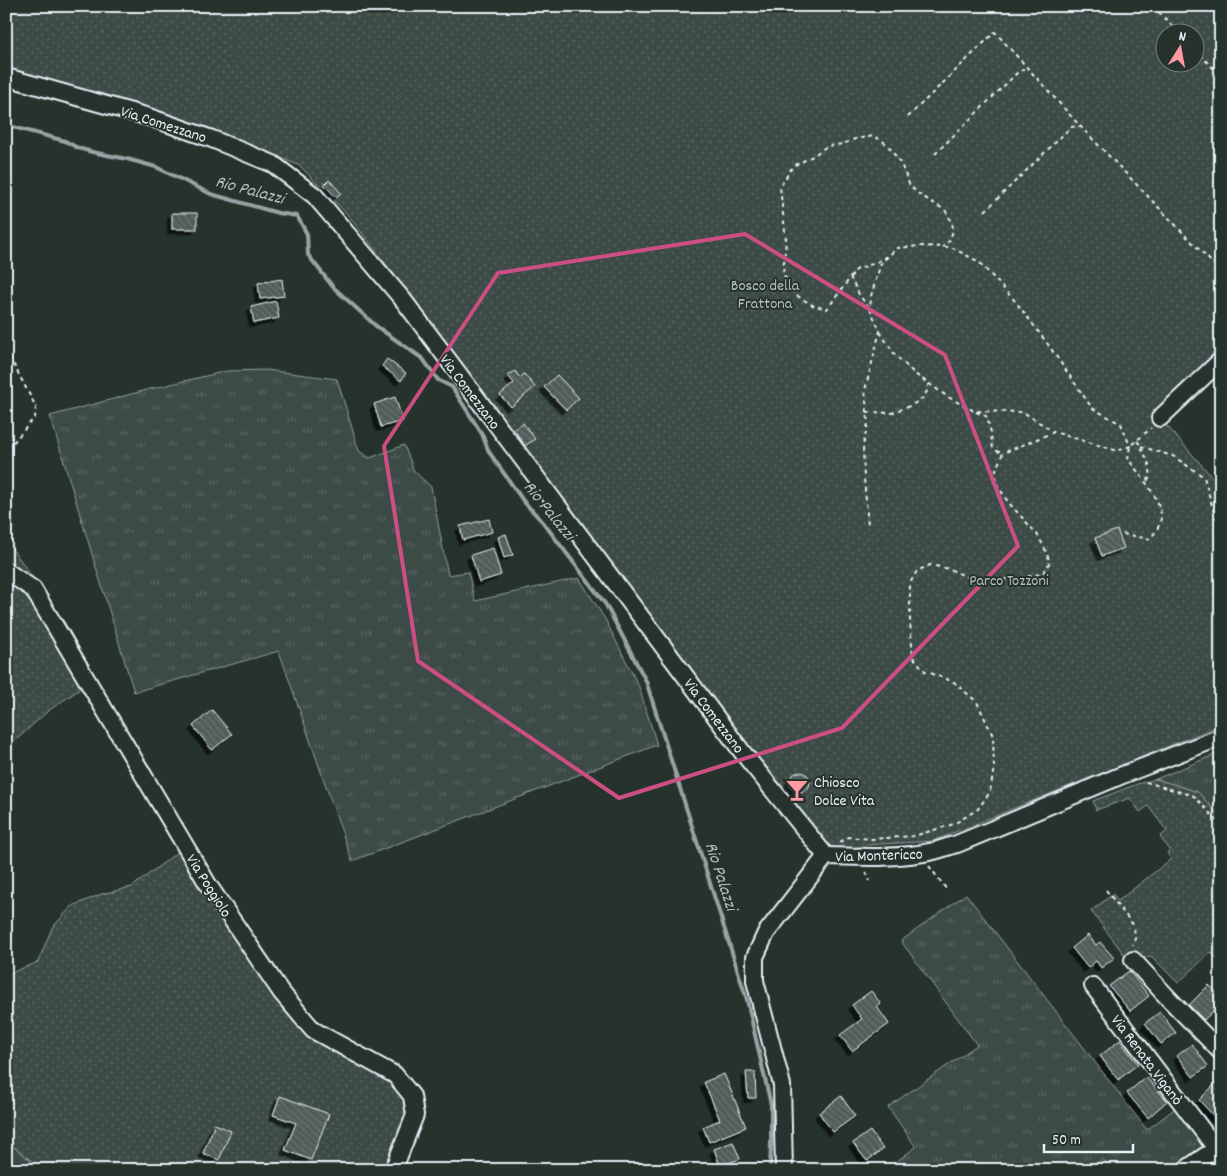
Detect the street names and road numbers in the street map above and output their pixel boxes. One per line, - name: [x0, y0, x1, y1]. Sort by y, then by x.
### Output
- street label: Via Comezzano: [117, 101, 209, 150]
- street label: Via Comezzano: [433, 350, 505, 435]
- street label: Via Comezzano: [677, 674, 749, 759]
- street label: Via Montericco: [835, 843, 923, 870]
- street label: Via Poggiolo: [179, 850, 236, 923]
- street label: Via Renata Viganò: [1104, 1010, 1188, 1111]

